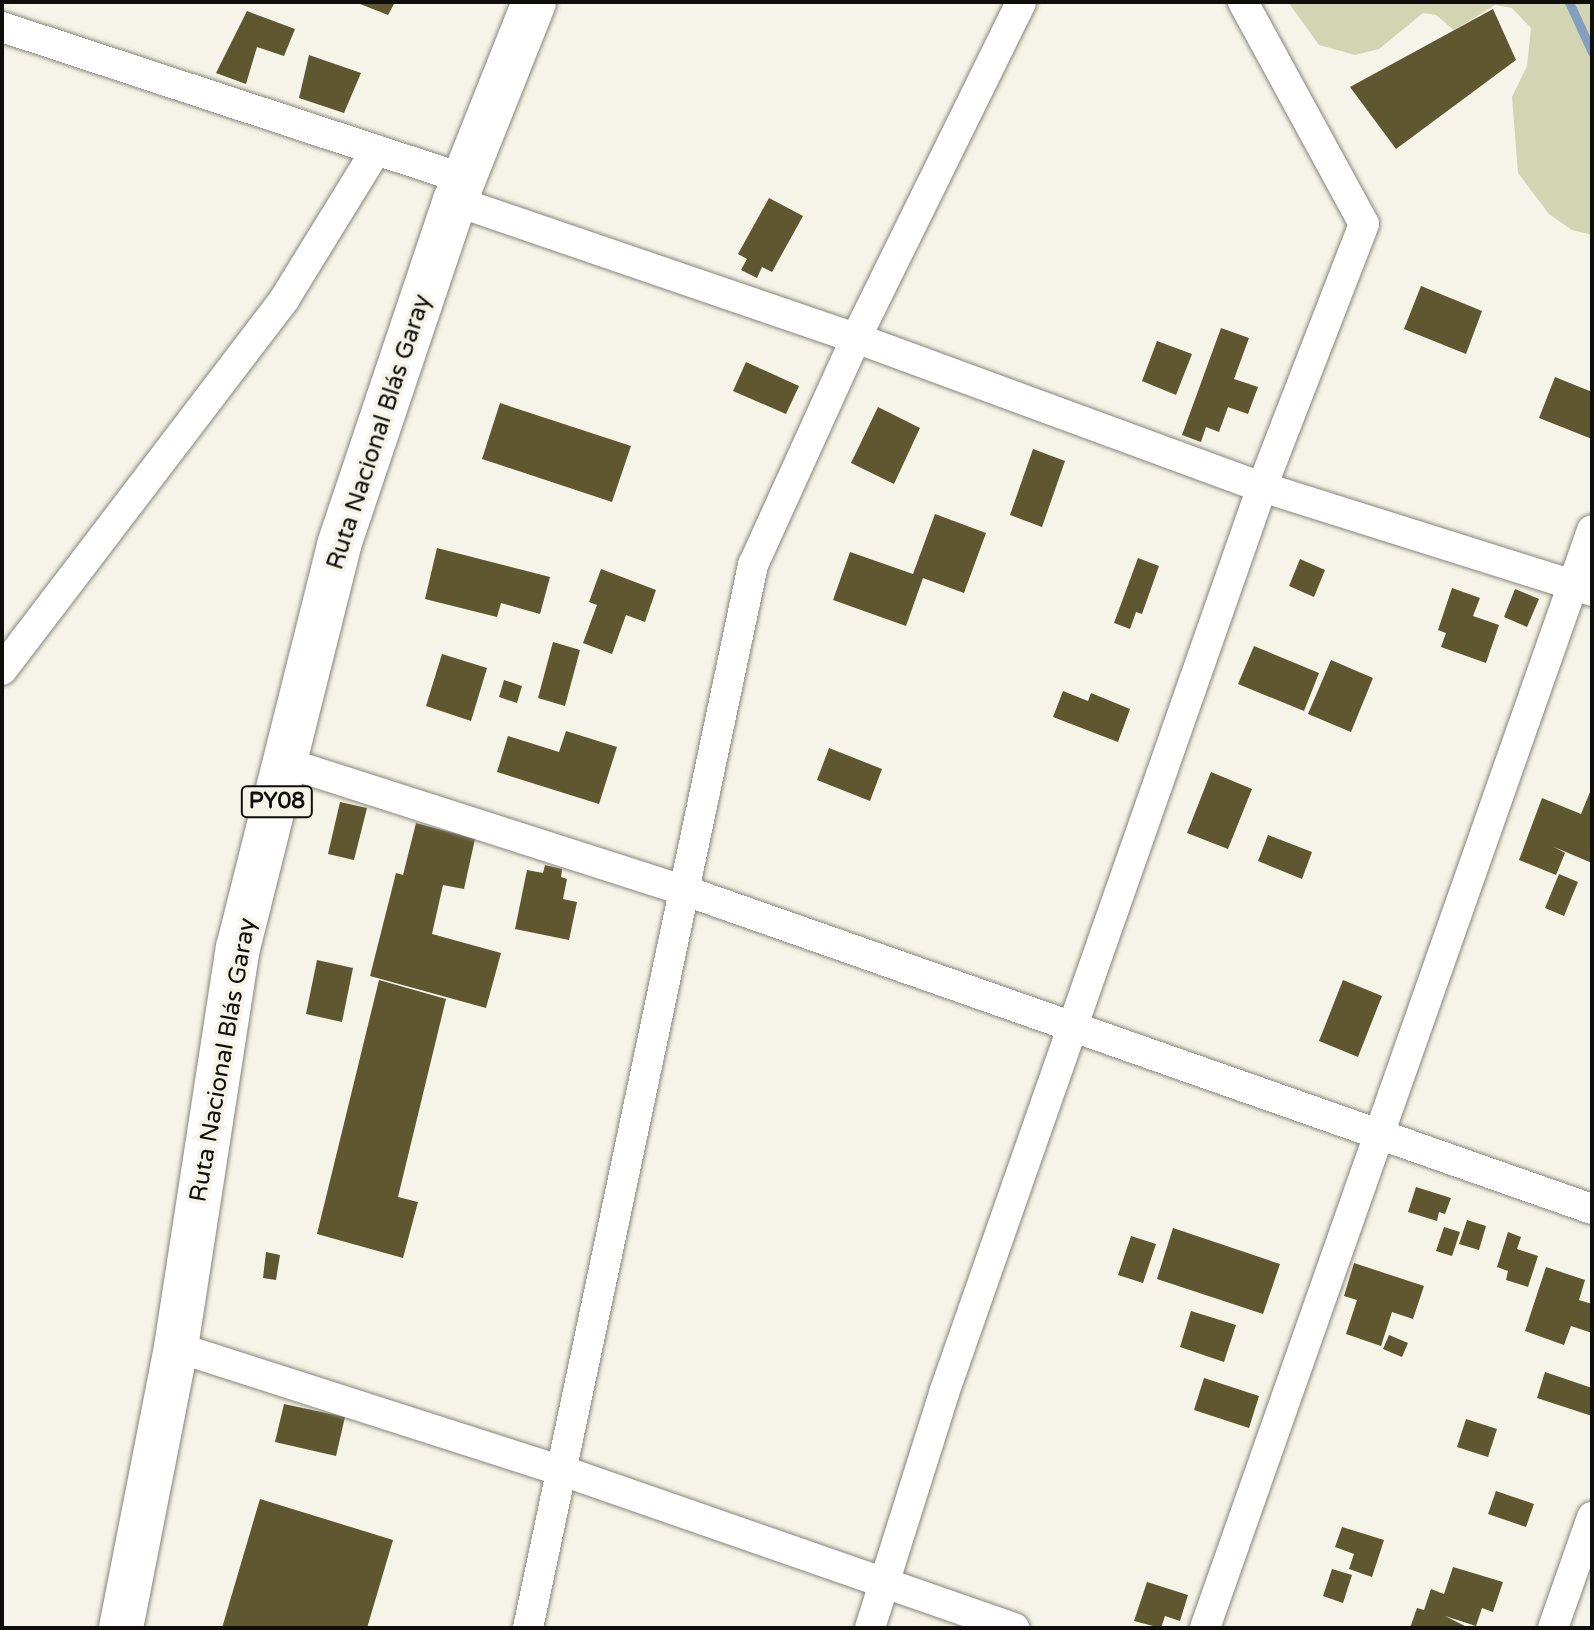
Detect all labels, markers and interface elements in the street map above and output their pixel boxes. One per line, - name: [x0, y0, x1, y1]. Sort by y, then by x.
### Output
- street label: Ruta Nacional Blás Garay: [321, 291, 437, 573]
- road number: PY08: [239, 784, 315, 820]
- street label: Ruta Nacional Blás Garay: [184, 916, 262, 1204]

